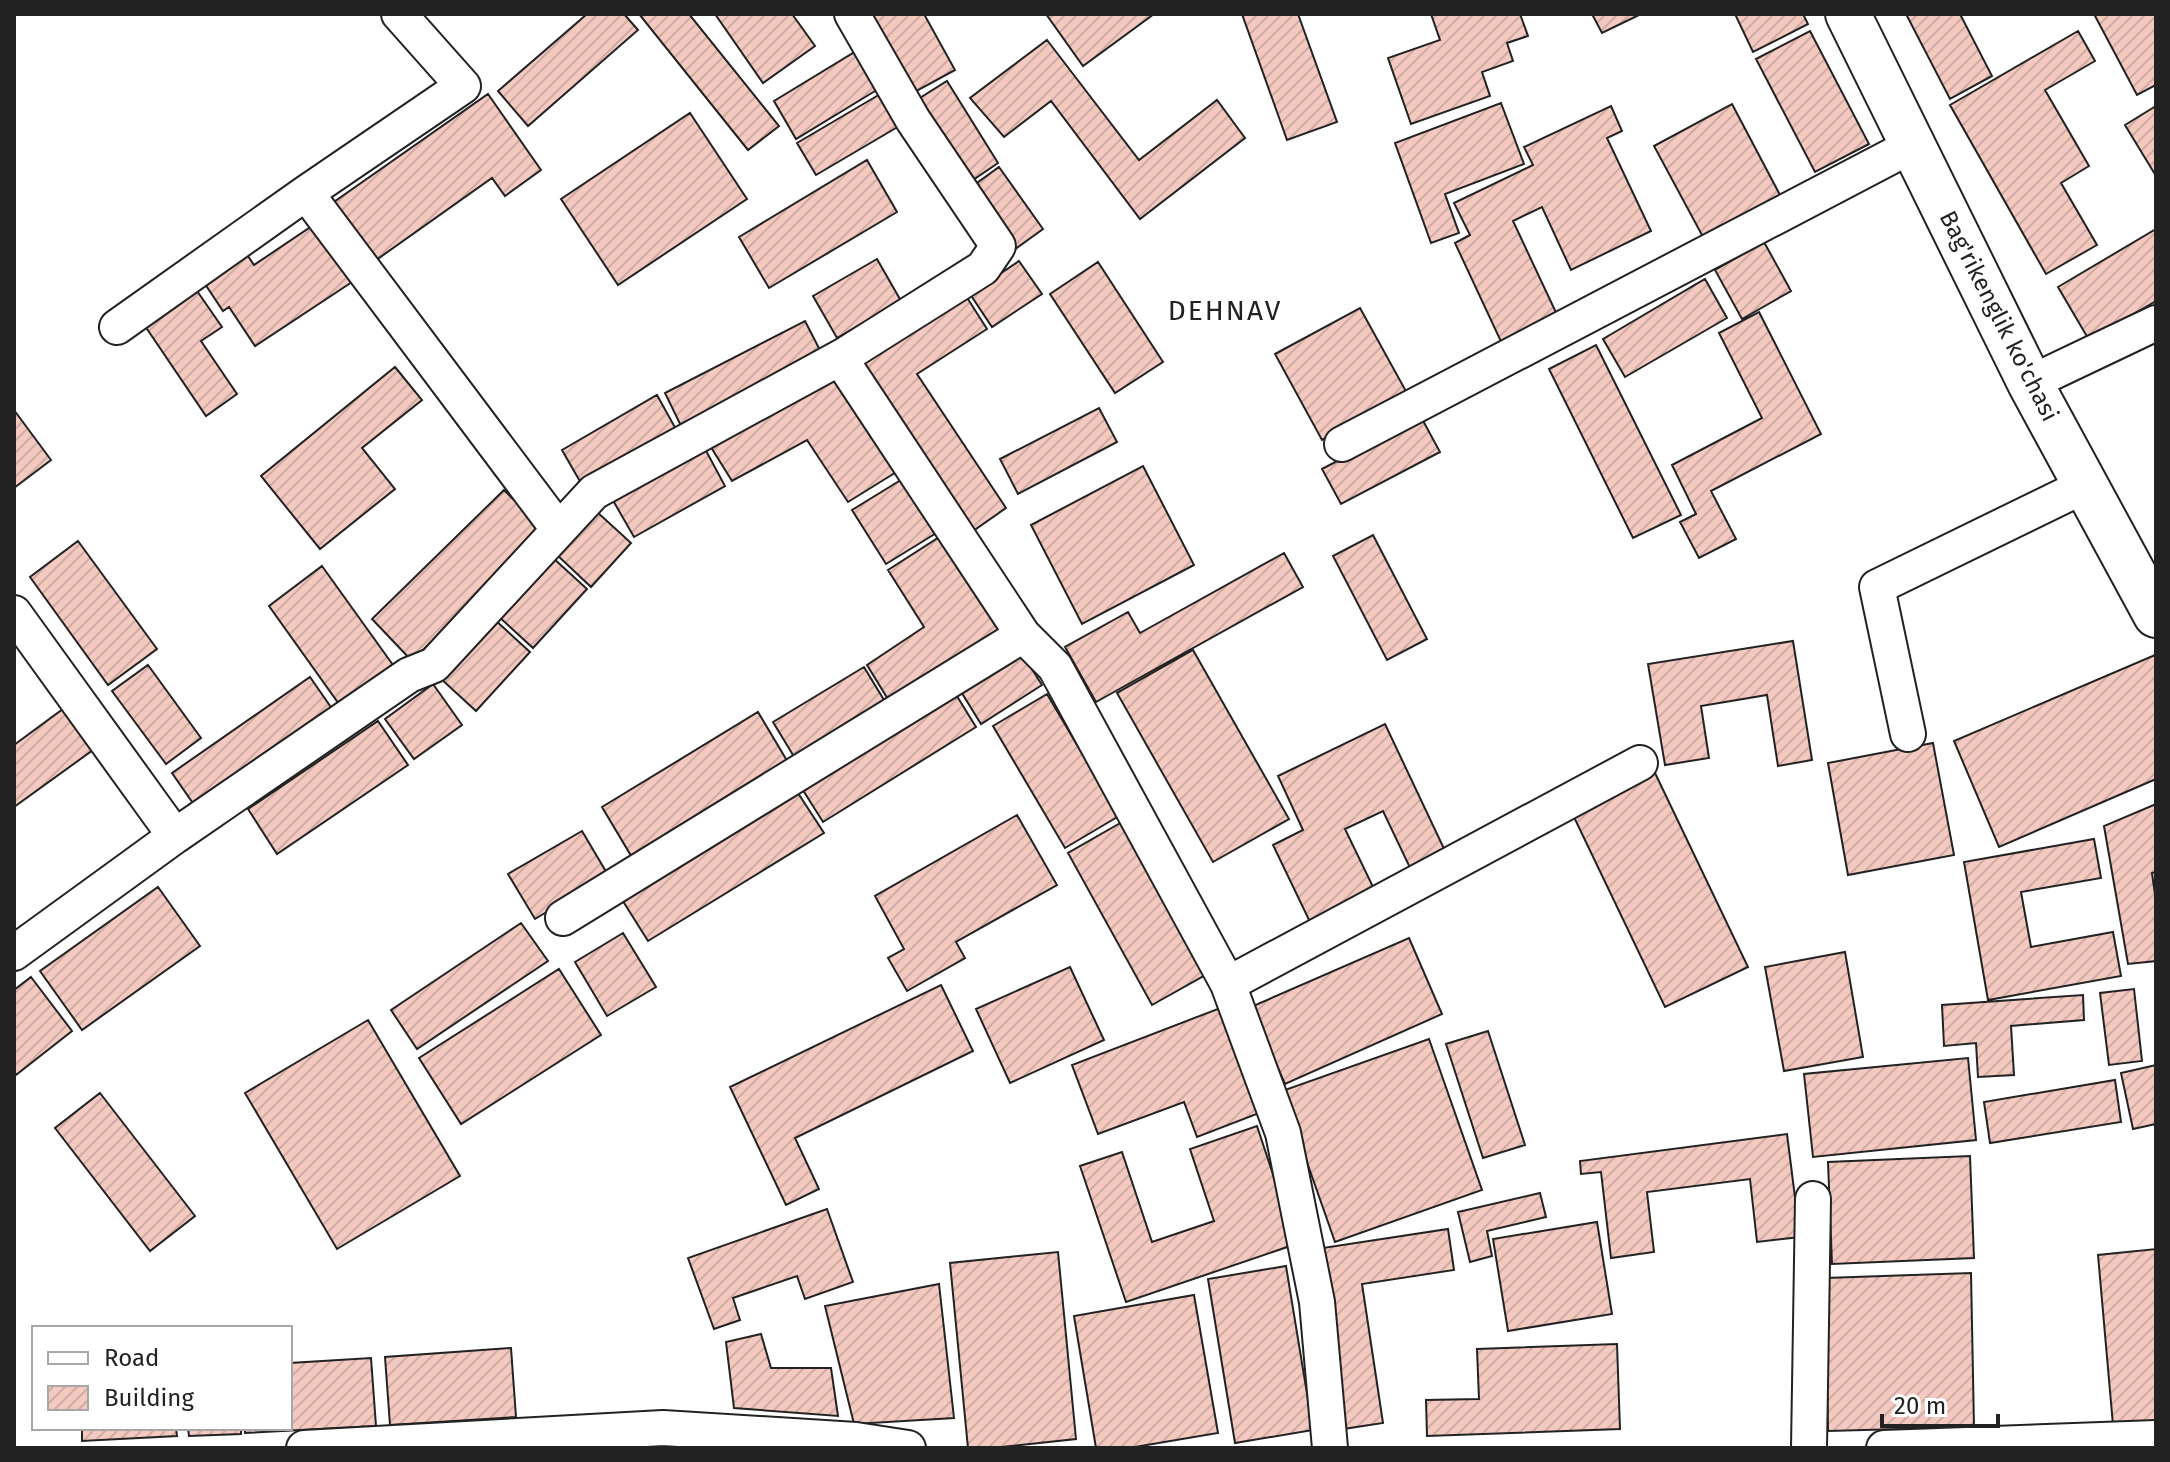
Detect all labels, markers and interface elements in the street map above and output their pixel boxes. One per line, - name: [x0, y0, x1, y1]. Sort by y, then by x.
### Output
- street label: Bag'rikenglik ko'chasi: [1934, 206, 2064, 426]
- district label: DEHNAV: [1168, 294, 1282, 327]
- legend: [32, 1326, 292, 1430]
- text: Road: [104, 1344, 159, 1372]
- scale bar: [1882, 1378, 1998, 1428]
- text: Building: [104, 1384, 194, 1412]
- text: 20 m: [1894, 1392, 1946, 1420]

